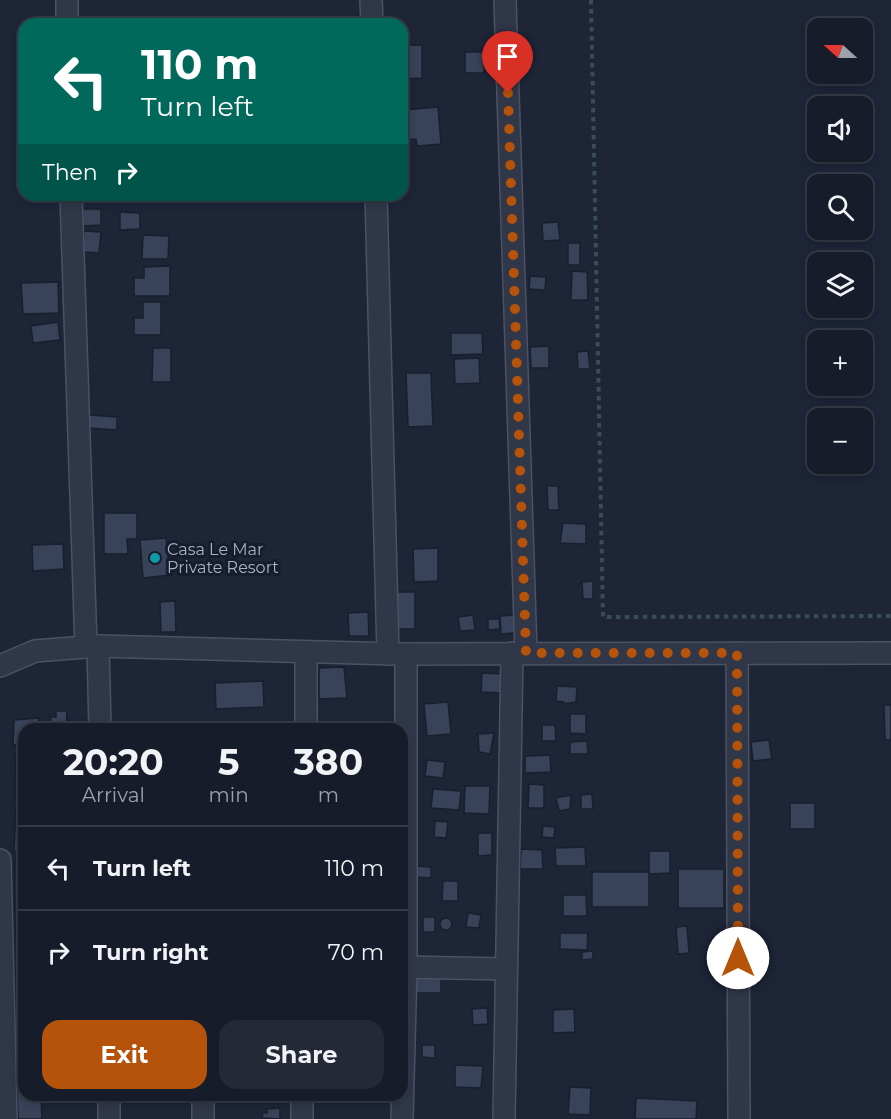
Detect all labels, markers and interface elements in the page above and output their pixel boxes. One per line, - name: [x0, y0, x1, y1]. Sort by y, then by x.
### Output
- north arrow: [807, 18, 873, 84]
- map controls: [807, 18, 873, 474]
- pin: [482, 31, 533, 93]
- text: 110 m: [141, 38, 258, 90]
- icon: arrive: [491, 40, 524, 73]
- icon: left: [42, 42, 120, 120]
- text: Turn left: [141, 90, 254, 123]
- button: sound: [807, 96, 873, 162]
- icon: right: [110, 156, 143, 189]
- text: Then: [42, 159, 98, 186]
- button: search: [807, 174, 873, 240]
- button: layers: [807, 252, 873, 318]
- button: +: [807, 330, 873, 396]
- button: −: [807, 408, 873, 474]
- place label: Casa Le Mar Private Resort: [167, 540, 279, 577]
- marker: Casa Le Mar Private Resort: [148, 551, 162, 565]
- text: 20:20: [63, 740, 164, 784]
- text: 5: [218, 740, 239, 784]
- text: 380: [294, 740, 363, 784]
- text: Arrival: [82, 783, 145, 807]
- text: min: [209, 783, 249, 807]
- text: m: [318, 783, 339, 807]
- icon: left: [42, 852, 75, 885]
- text: Turn left: [93, 855, 191, 882]
- text: 110 m: [324, 855, 384, 882]
- position arrow: [706, 926, 770, 990]
- icon: right: [42, 936, 75, 969]
- text: Turn right: [93, 939, 208, 966]
- text: 70 m: [328, 939, 384, 966]
- button: Exit: [42, 1020, 207, 1089]
- button: Share: [219, 1020, 384, 1089]

